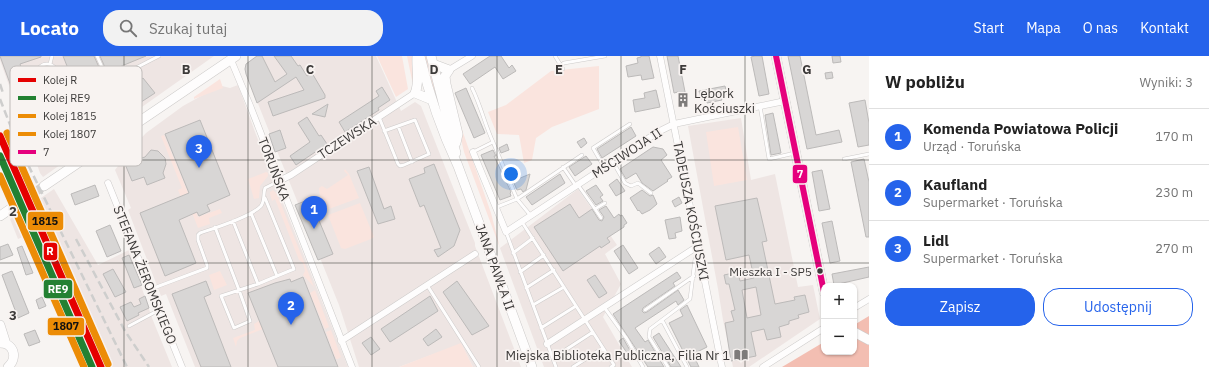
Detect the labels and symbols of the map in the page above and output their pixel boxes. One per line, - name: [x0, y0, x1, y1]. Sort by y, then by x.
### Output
- text: B: [182, 61, 191, 78]
- text: C: [306, 61, 315, 78]
- text: D: [429, 61, 439, 78]
- text: E: [555, 61, 563, 78]
- text: F: [679, 61, 687, 78]
- text: G: [802, 61, 812, 78]
- legend: [10, 66, 142, 166]
- text: Kolej R: [43, 73, 77, 87]
- place label: Lębork Kościuszki: [694, 85, 755, 117]
- text: Kolej RE9: [43, 91, 90, 105]
- building icon: Lębork Kościuszki: [675, 92, 691, 108]
- text: Kolej 1815: [43, 109, 97, 123]
- street label: TCZEWSKA: [315, 113, 380, 163]
- street label: MŚCIWOJA II: [589, 124, 665, 182]
- text: Kolej 1807: [43, 127, 97, 141]
- pin: 3: [186, 135, 212, 168]
- street label: TORUŃSKA: [254, 135, 294, 204]
- street label: TADEUSZA KOŚCIUSZKI: [669, 140, 713, 282]
- text: 7: [43, 145, 50, 159]
- your location: [501, 164, 521, 184]
- line badge: 7: [792, 164, 808, 184]
- text: 7: [797, 167, 804, 181]
- pin: 1: [301, 196, 327, 229]
- text: 2: [9, 203, 17, 220]
- street label: STEFANA ŻEROMSKIEGO: [109, 203, 181, 347]
- line badge: 1815: [27, 211, 64, 231]
- text: 1815: [32, 214, 59, 228]
- street label: JANA PAWŁA II: [471, 221, 519, 313]
- line badge: R: [43, 242, 58, 261]
- text: R: [46, 244, 54, 258]
- place label: Mieszka I - SP5: [729, 264, 812, 279]
- marker: Mieszka I - SP5: [815, 266, 825, 276]
- line badge: RE9: [43, 279, 73, 299]
- text: RE9: [48, 282, 69, 296]
- pin: 2: [278, 292, 304, 325]
- text: 3: [9, 307, 17, 324]
- line badge: 1807: [47, 317, 85, 336]
- text: 1807: [53, 319, 80, 333]
- place label: Miejska Biblioteka Publiczna, Filia Nr 1: [506, 347, 730, 364]
- library icon: Miejska Biblioteka Publiczna, Filia Nr 1: [733, 347, 749, 363]

